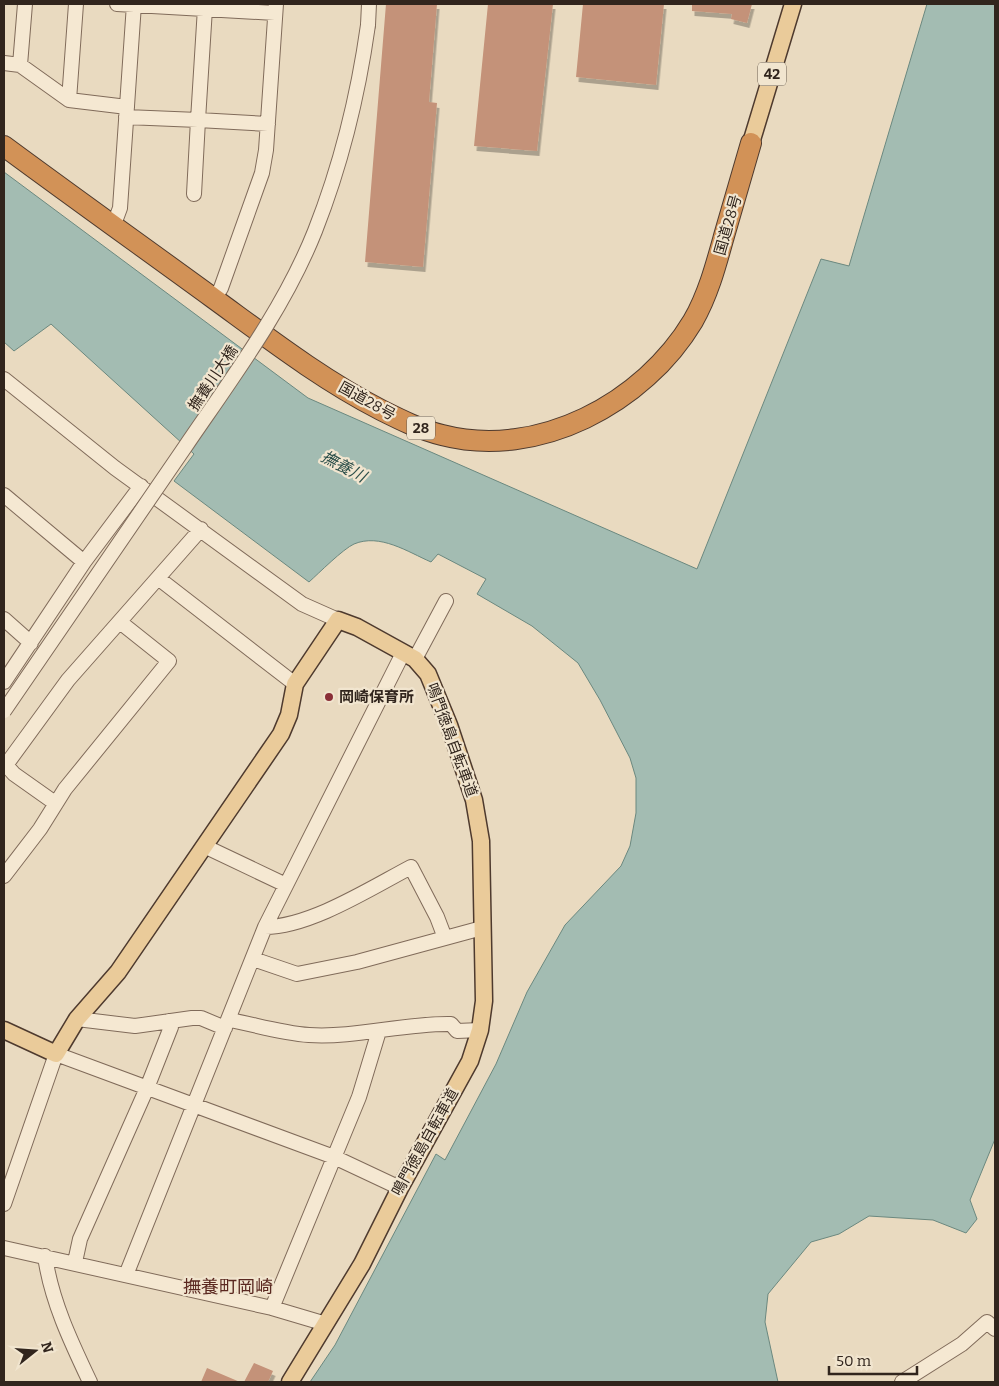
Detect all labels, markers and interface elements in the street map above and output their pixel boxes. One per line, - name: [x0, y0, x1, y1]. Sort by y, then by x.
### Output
- road number: 42: [758, 62, 786, 86]
- street label: 国道28号: [711, 193, 745, 257]
- street label: 撫養川大橋: [185, 342, 241, 414]
- street label: 国道28号: [335, 378, 399, 424]
- road number: 28: [407, 416, 435, 439]
- water label: 撫養川: [318, 447, 371, 487]
- street label: 鳴門徳島自転車道: [423, 681, 481, 799]
- place label: 岡崎保育所: [339, 688, 414, 706]
- marker: 岡崎保育所: [323, 691, 335, 703]
- street label: 鳴門徳島自転車道: [388, 1085, 462, 1199]
- district label: 撫養町岡崎: [183, 1276, 273, 1298]
- north arrow: [10, 1326, 60, 1376]
- text: N: [37, 1340, 57, 1355]
- scale bar: [829, 1344, 916, 1376]
- text: 50 m: [836, 1352, 872, 1370]

